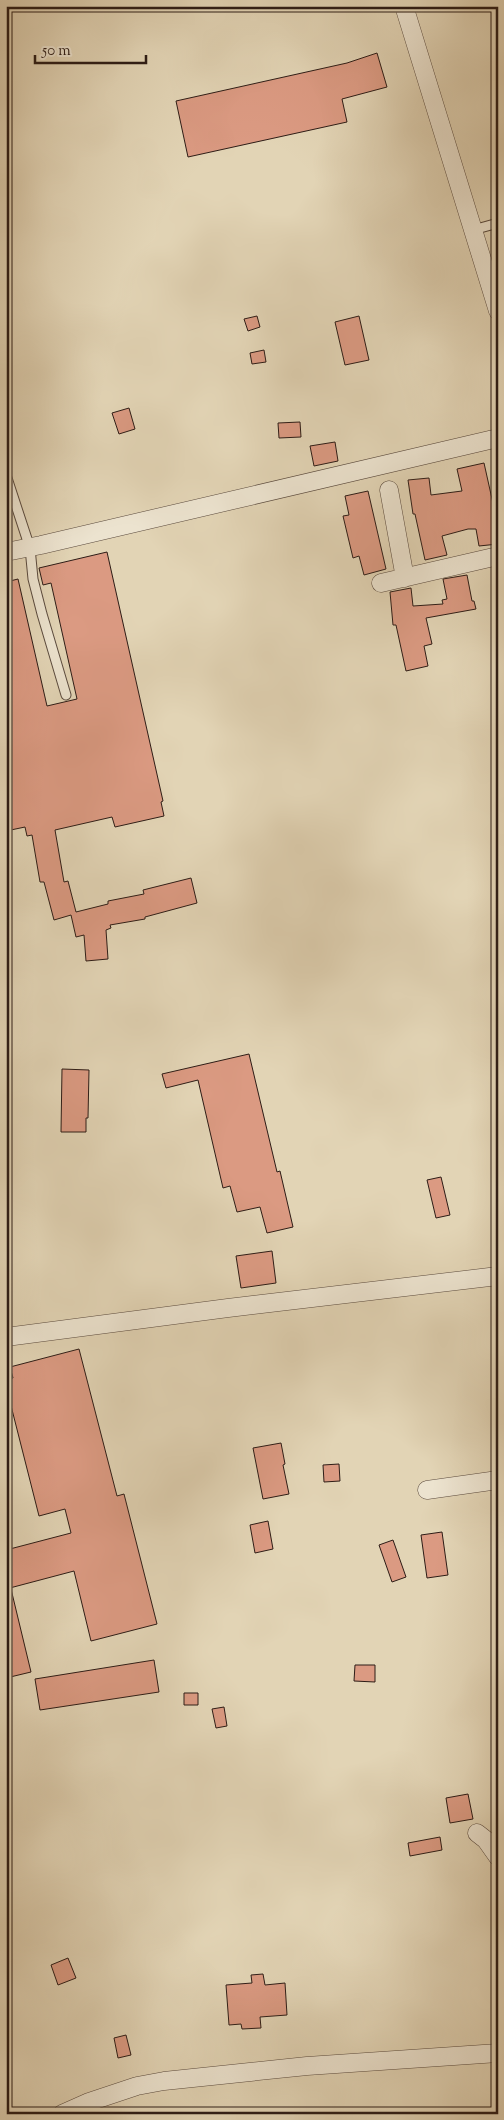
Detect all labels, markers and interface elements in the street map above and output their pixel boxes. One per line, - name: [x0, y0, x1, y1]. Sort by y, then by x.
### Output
- scale bar: [35, 32, 146, 64]
- text: 50 m: [41, 41, 71, 62]

